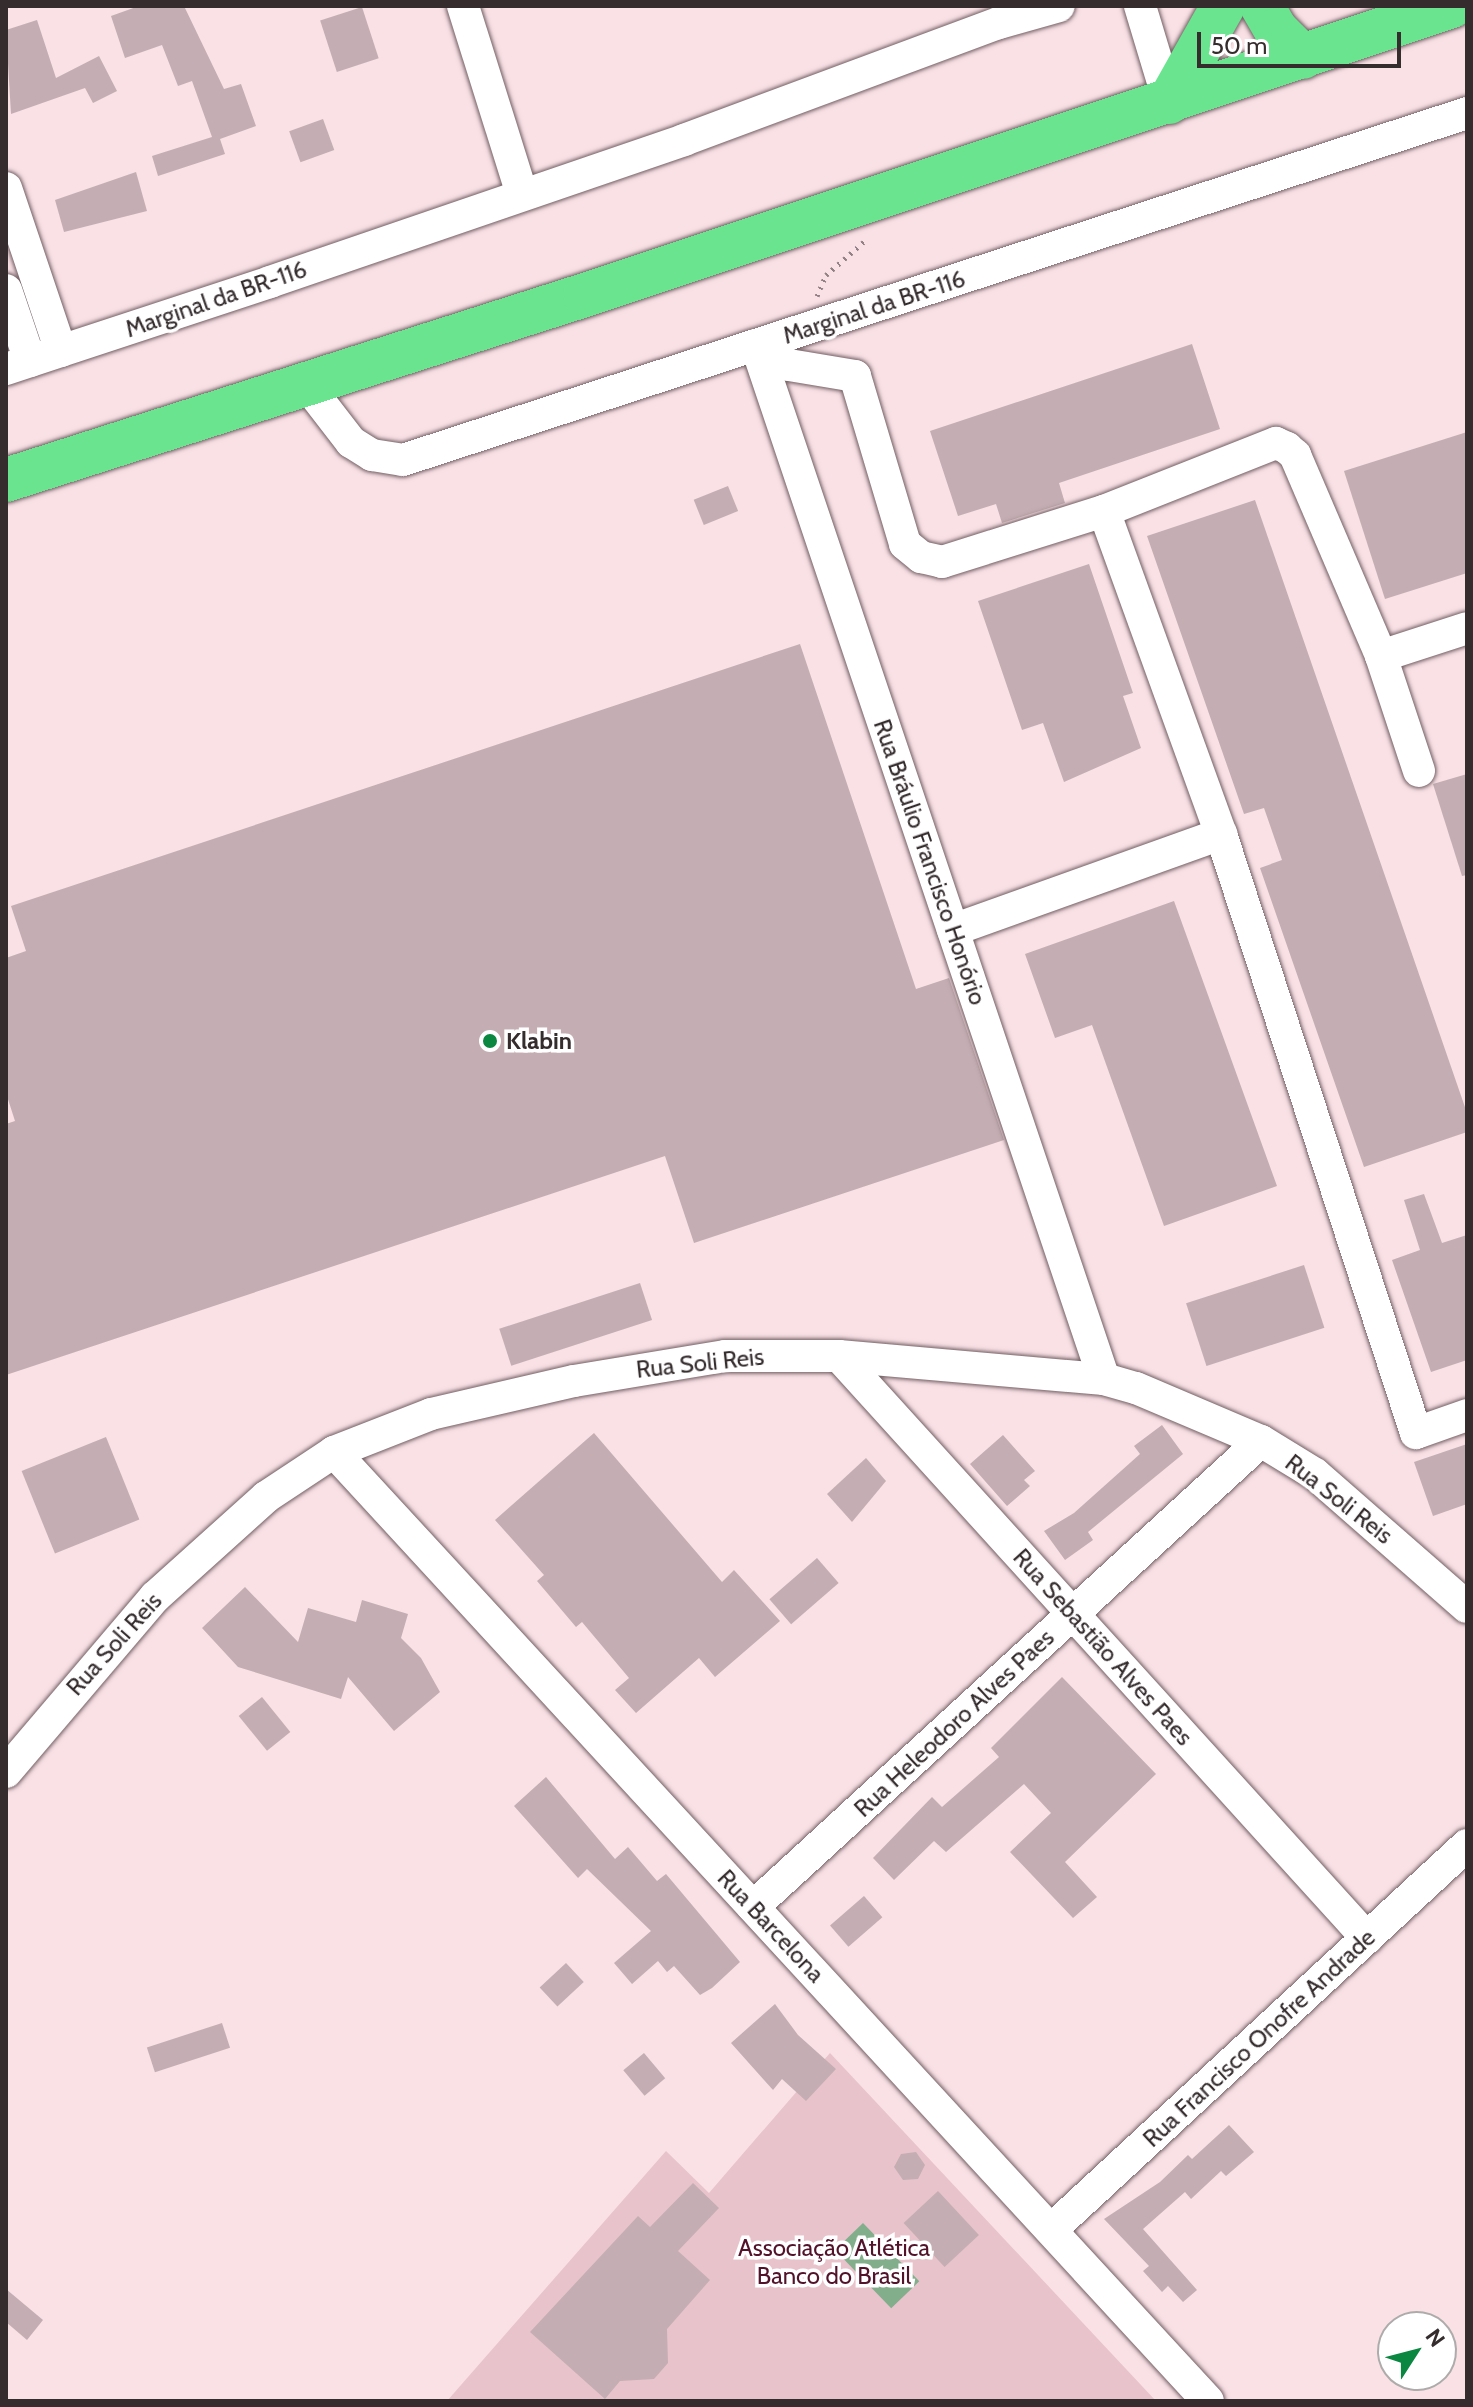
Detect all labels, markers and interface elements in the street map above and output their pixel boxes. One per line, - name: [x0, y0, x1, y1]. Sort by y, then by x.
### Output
- scale bar: [1201, 16, 1405, 66]
- text: 50 m: [1211, 31, 1267, 60]
- street label: Marginal da BR-116: [122, 254, 310, 344]
- street label: Marginal da BR-116: [779, 264, 969, 350]
- street label: Rua Bráulio Francisco Honório: [868, 715, 992, 1009]
- place label: Klabin: [506, 1027, 572, 1055]
- marker: Klabin: [481, 1032, 499, 1050]
- street label: Rua Soli Reis: [635, 1342, 765, 1384]
- street label: Rua Soli Reis: [1280, 1448, 1398, 1550]
- street label: Rua Sebastião Alves Paes: [1007, 1543, 1199, 1751]
- street label: Rua Soli Reis: [60, 1587, 168, 1701]
- street label: Rua Heleodoro Alves Paes: [848, 1623, 1060, 1823]
- street label: Rua Barcelona: [712, 1864, 830, 1988]
- street label: Rua Francisco Onofre Andrade: [1137, 1923, 1381, 2153]
- park label: Associação Atlética Banco do Brasil: [738, 2234, 930, 2290]
- north arrow: [1377, 2311, 1457, 2391]
- text: N: [1420, 2324, 1451, 2352]

